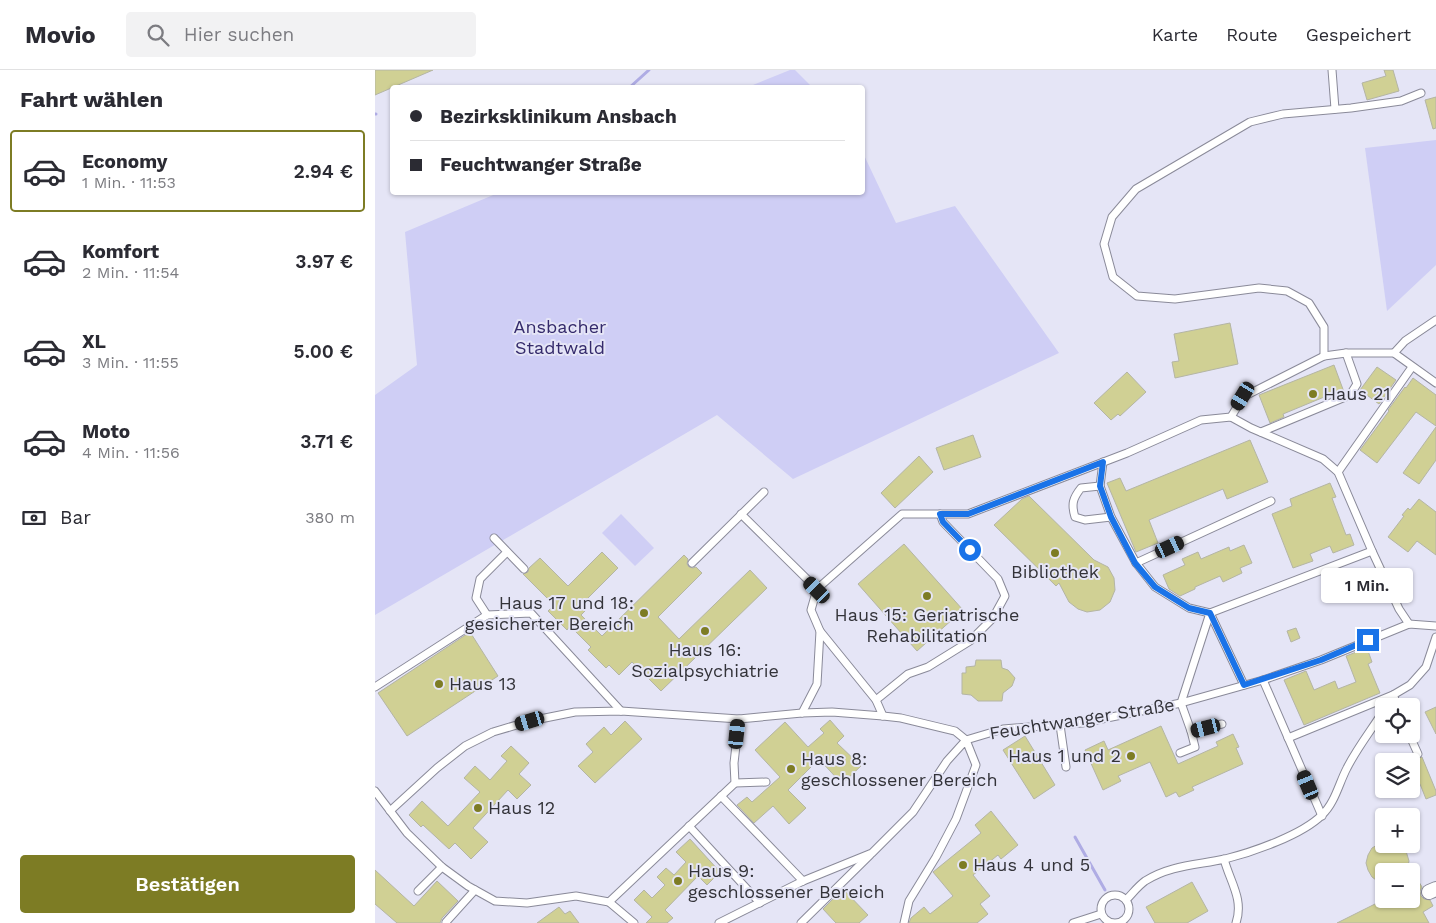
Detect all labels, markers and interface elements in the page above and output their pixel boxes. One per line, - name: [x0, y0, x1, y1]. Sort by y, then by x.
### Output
- search box: [126, 12, 476, 57]
- text: Movio: [25, 21, 96, 49]
- icon: search: [144, 21, 172, 49]
- text: Hier suchen: [184, 23, 294, 46]
- text: Karte: [1152, 24, 1198, 45]
- text: Route: [1226, 24, 1278, 45]
- text: Gespeichert: [1306, 24, 1411, 45]
- text: Fahrt wählen: [20, 87, 163, 112]
- text: Bezirksklinikum Ansbach: [440, 105, 677, 128]
- icon: car: [22, 149, 67, 194]
- text: Economy: [82, 150, 167, 173]
- text: Feuchtwanger Straße: [440, 153, 642, 176]
- text: 2.94 €: [294, 160, 353, 183]
- text: 1 Min. · 11:53: [82, 173, 176, 192]
- icon: car: [22, 239, 67, 284]
- text: Komfort: [82, 240, 159, 263]
- text: 3.97 €: [295, 250, 353, 273]
- text: 2 Min. · 11:54: [82, 263, 179, 282]
- park label: Ansbacher Stadtwald: [514, 316, 606, 358]
- icon: car: [22, 329, 67, 374]
- text: XL: [82, 330, 106, 353]
- text: 5.00 €: [294, 340, 353, 363]
- text: 3 Min. · 11:55: [82, 353, 179, 372]
- car: [1228, 379, 1257, 413]
- place label: Haus 21: [1323, 383, 1391, 404]
- marker: Haus 21: [1307, 388, 1319, 400]
- icon: car: [22, 419, 67, 464]
- text: Moto: [82, 420, 130, 443]
- text: 3.71 €: [300, 430, 353, 453]
- text: 4 Min. · 11:56: [82, 443, 180, 462]
- icon: cash: [20, 504, 48, 532]
- text: Bar: [60, 506, 91, 529]
- text: 380 m: [305, 508, 355, 527]
- car: [1153, 534, 1186, 560]
- route start: [959, 539, 981, 561]
- marker: Bibliothek: [1049, 547, 1061, 559]
- place label: Bibliothek: [1011, 561, 1099, 582]
- callout: 1 Min.: [1322, 568, 1414, 602]
- car: [801, 574, 832, 606]
- text: 1 Min.: [1345, 576, 1389, 595]
- marker: Haus 15: Geriatrische Rehabilitation: [921, 590, 933, 602]
- place label: Haus 17 und 18: gesicherter Bereich: [465, 592, 634, 634]
- place label: Haus 15: Geriatrische Rehabilitation: [835, 604, 1019, 646]
- marker: Haus 17 und 18: gesicherter Bereich: [638, 607, 650, 619]
- marker: Haus 16: Sozialpsychiatrie: [699, 625, 711, 637]
- route end: [1357, 629, 1379, 651]
- place label: Haus 16: Sozialpsychiatrie: [631, 639, 779, 681]
- place label: Haus 13: [449, 673, 516, 694]
- marker: Haus 13: [433, 678, 445, 690]
- street label: Feuchtwanger Straße: [988, 693, 1176, 744]
- map controls: [1375, 698, 1420, 908]
- button: locate: [1375, 698, 1420, 743]
- car: [513, 709, 546, 733]
- car: [1189, 717, 1222, 739]
- car: [727, 718, 746, 750]
- place label: Haus 1 und 2: [1008, 745, 1121, 766]
- place label: Haus 8: geschlossener Bereich: [801, 748, 998, 790]
- marker: Haus 1 und 2: [1125, 750, 1137, 762]
- button: layers: [1375, 753, 1420, 798]
- marker: Haus 8: geschlossener Bereich: [785, 763, 797, 775]
- car: [1295, 768, 1320, 802]
- place label: Haus 12: [488, 797, 555, 818]
- marker: Haus 12: [472, 802, 484, 814]
- button: +: [1375, 808, 1420, 853]
- place label: Haus 4 und 5: [973, 854, 1090, 875]
- button: Bestätigen: [20, 855, 355, 913]
- marker: Haus 4 und 5: [957, 859, 969, 871]
- place label: Haus 9: geschlossener Bereich: [688, 860, 885, 902]
- button: −: [1375, 863, 1420, 908]
- marker: Haus 9: geschlossener Bereich: [672, 875, 684, 887]

